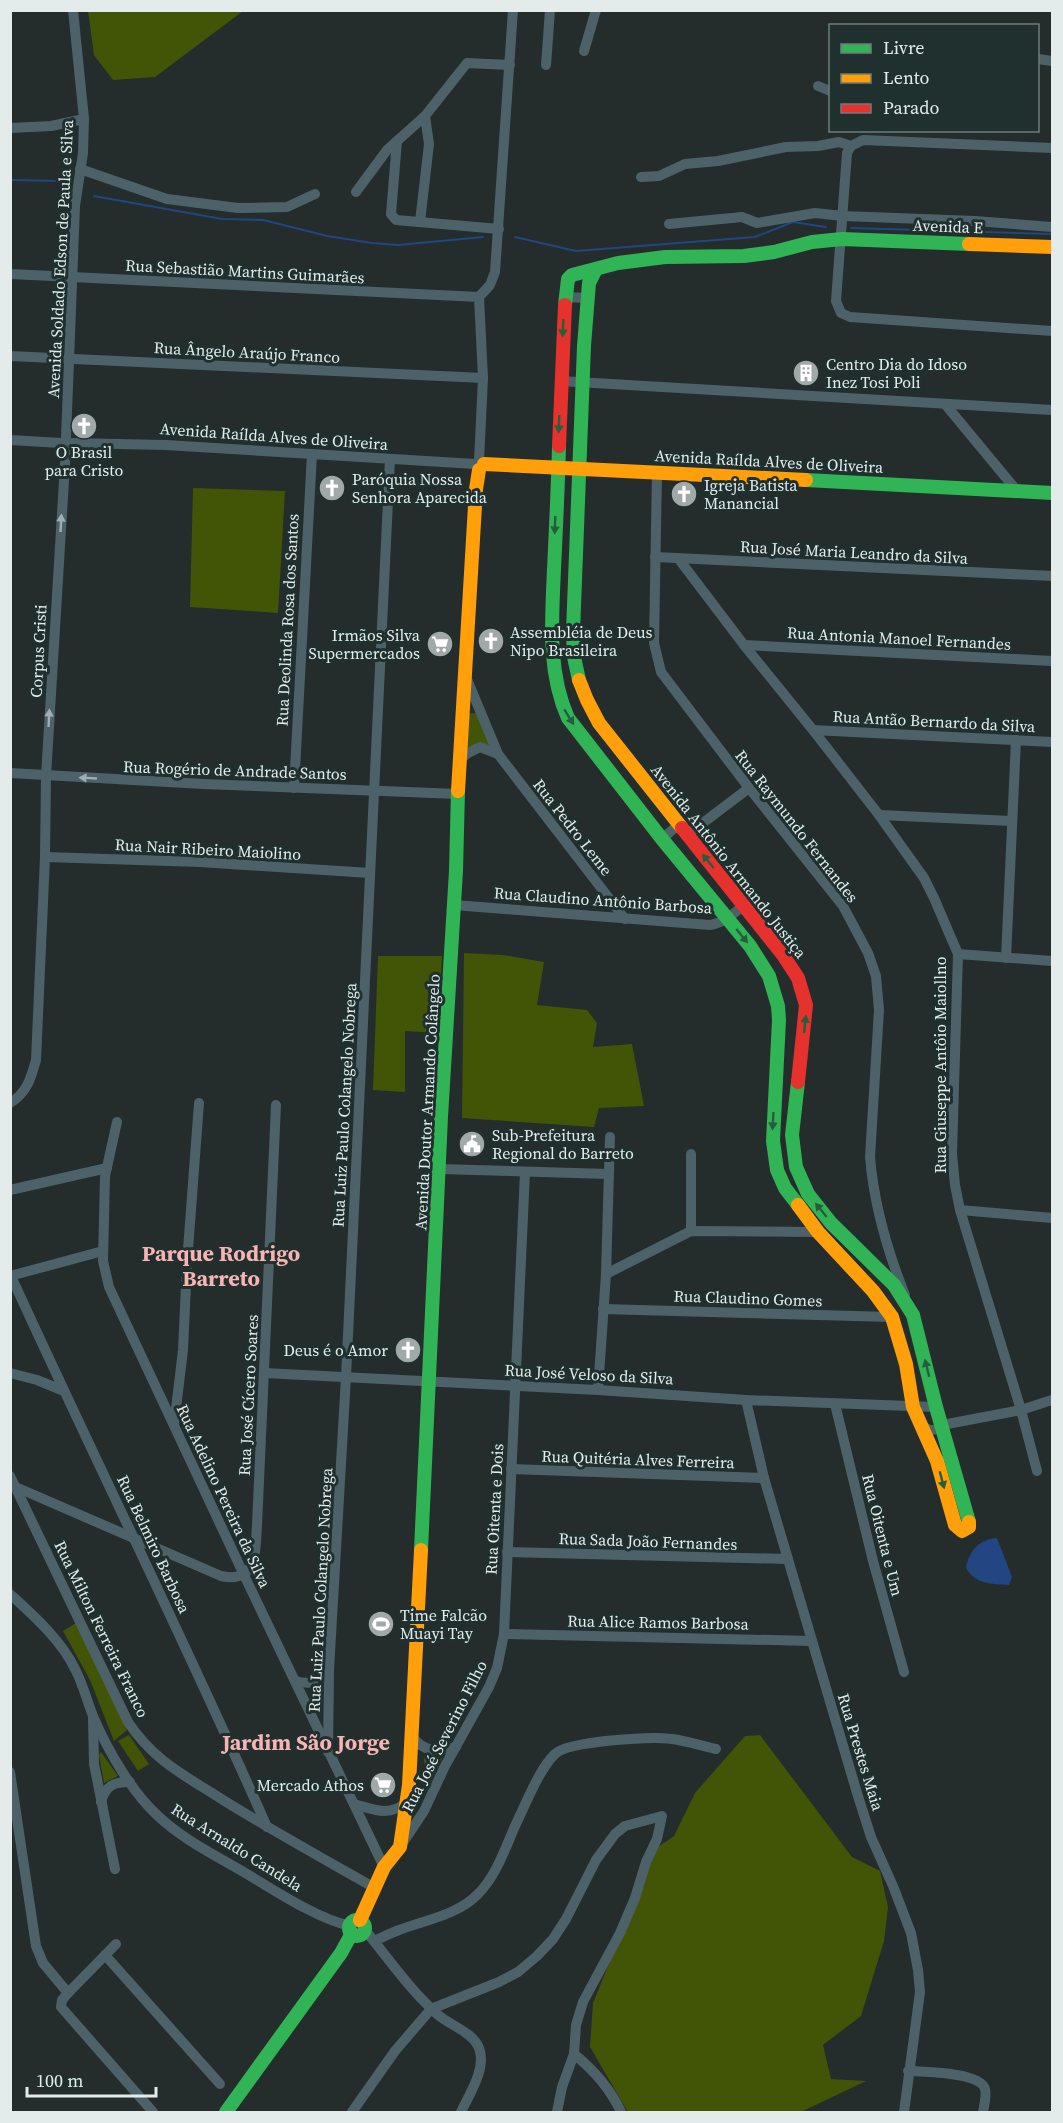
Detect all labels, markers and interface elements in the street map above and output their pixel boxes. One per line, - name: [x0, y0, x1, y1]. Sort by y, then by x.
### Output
- legend: [829, 24, 1039, 132]
- text: Livre: [883, 35, 925, 60]
- text: Lento: [883, 65, 930, 90]
- text: Parado: [883, 95, 939, 120]
- street label: Avenida Soldado Edson de Paula e Silva: [42, 118, 78, 399]
- street label: Avenida E: [912, 214, 984, 238]
- street label: Rua Sebastião Martins Guimarães: [125, 254, 365, 288]
- one-way arrow: [558, 318, 568, 337]
- street label: Rua Ângelo Araújo Franco: [153, 336, 341, 368]
- place label: Centro Dia do Idoso Inez Tosi Poli: [826, 353, 967, 393]
- building icon: Centro Dia do Idoso Inez Tosi Poli: [791, 358, 821, 388]
- church icon: O Brasil para Cristo: [69, 411, 99, 441]
- one-way arrow: [554, 414, 563, 433]
- street label: Avenida Raílda Alves de Oliveira: [159, 417, 390, 455]
- place label: O Brasil para Cristo: [45, 441, 123, 481]
- street label: Avenida Raílda Alves de Oliveira: [654, 444, 885, 478]
- place label: Paróquia Nossa Senhora Aparecida: [352, 468, 488, 508]
- church icon: Paróquia Nossa Senhora Aparecida: [317, 473, 347, 503]
- place label: Igreja Batista Manancial: [704, 474, 798, 514]
- church icon: Igreja Batista Manancial: [669, 479, 699, 509]
- street label: Rua Deolinda Rosa dos Santos: [270, 513, 304, 727]
- one-way arrow: [56, 514, 66, 533]
- one-way arrow: [550, 516, 560, 535]
- street label: Rua José Maria Leandro da Silva: [740, 535, 969, 569]
- street label: Corpus Cristi: [25, 604, 51, 698]
- place label: Assembléia de Deus Nipo Brasileira: [510, 621, 653, 661]
- street label: Rua Antonia Manoel Fernandes: [786, 621, 1012, 655]
- place label: Irmãos Silva Supermercados: [309, 624, 421, 664]
- church icon: Assembléia de Deus Nipo Brasileira: [476, 626, 506, 656]
- supermarket icon: Irmãos Silva Supermercados: [425, 629, 455, 659]
- street label: Rua Antão Bernardo da Silva: [832, 705, 1037, 737]
- one-way arrow: [45, 708, 54, 727]
- one-way arrow: [563, 709, 574, 725]
- street label: Rua Raymundo Fernandes: [730, 745, 864, 907]
- street label: Rua Rogério de Andrade Santos: [123, 755, 347, 785]
- street label: Avenida Antônio Armando Justiça: [646, 759, 812, 963]
- one-way arrow: [79, 774, 98, 783]
- street label: Rua Pedro Leme: [528, 774, 618, 880]
- street label: Rua Nair Ribeiro Maiolino: [114, 833, 302, 865]
- one-way arrow: [703, 854, 715, 869]
- street label: Rua Claudino Antônio Barbosa: [493, 881, 714, 919]
- one-way arrow: [735, 928, 748, 944]
- street label: Rua Giuseppe Antôio Maiollno: [929, 956, 951, 1173]
- street label: Avenida Doutor Armando Colângelo: [409, 973, 445, 1231]
- street label: Rua Luiz Paulo Colangelo Nobrega: [327, 981, 361, 1228]
- one-way arrow: [800, 1014, 809, 1033]
- one-way arrow: [769, 1111, 778, 1130]
- place label: Sub-Prefeitura Regional do Barreto: [492, 1124, 634, 1164]
- public building icon: Sub-Prefeitura Regional do Barreto: [457, 1129, 487, 1159]
- one-way arrow: [816, 1203, 828, 1218]
- district label: Parque Rodrigo Barreto: [142, 1238, 300, 1293]
- street label: Rua Claudino Gomes: [673, 1284, 823, 1312]
- street label: Rua José Cícero Soares: [233, 1314, 263, 1476]
- church icon: Deus é o Amor: [393, 1335, 423, 1365]
- place label: Deus é o Amor: [283, 1339, 388, 1361]
- street label: Rua José Veloso da Silva: [504, 1359, 675, 1389]
- one-way arrow: [921, 1359, 931, 1378]
- street label: Rua Adelino Pereira da Silva: [172, 1401, 277, 1592]
- street label: Rua Oitenta e Dois: [480, 1443, 508, 1575]
- street label: Rua Quitéria Alves Ferreira: [541, 1445, 736, 1473]
- street label: Rua Luiz Paulo Colangelo Nobrega: [303, 1466, 337, 1713]
- street label: Rua Belmiro Barbosa: [112, 1471, 196, 1618]
- one-way arrow: [938, 1471, 948, 1490]
- street label: Rua Oitenta e Um: [857, 1472, 909, 1598]
- street label: Rua Sada João Fernandes: [558, 1527, 738, 1555]
- street label: Rua Milton Ferreira Franco: [50, 1537, 155, 1721]
- place label: Time Falcão Muayi Tay: [400, 1604, 487, 1644]
- sports icon: Time Falcão Muayi Tay: [366, 1609, 396, 1639]
- street label: Rua Alice Ramos Barbosa: [567, 1609, 750, 1635]
- street label: Rua José Severino Filho: [396, 1656, 492, 1816]
- street label: Rua Prestes Maia: [833, 1691, 890, 1814]
- district label: Jardim São Jorge: [220, 1727, 390, 1757]
- supermarket icon: Mercado Athos: [368, 1770, 398, 1800]
- place label: Mercado Athos: [257, 1774, 364, 1796]
- street label: Rua Arnaldo Candela: [167, 1798, 307, 1897]
- scale bar: [27, 2060, 156, 2098]
- text: 100 m: [36, 2068, 83, 2093]

